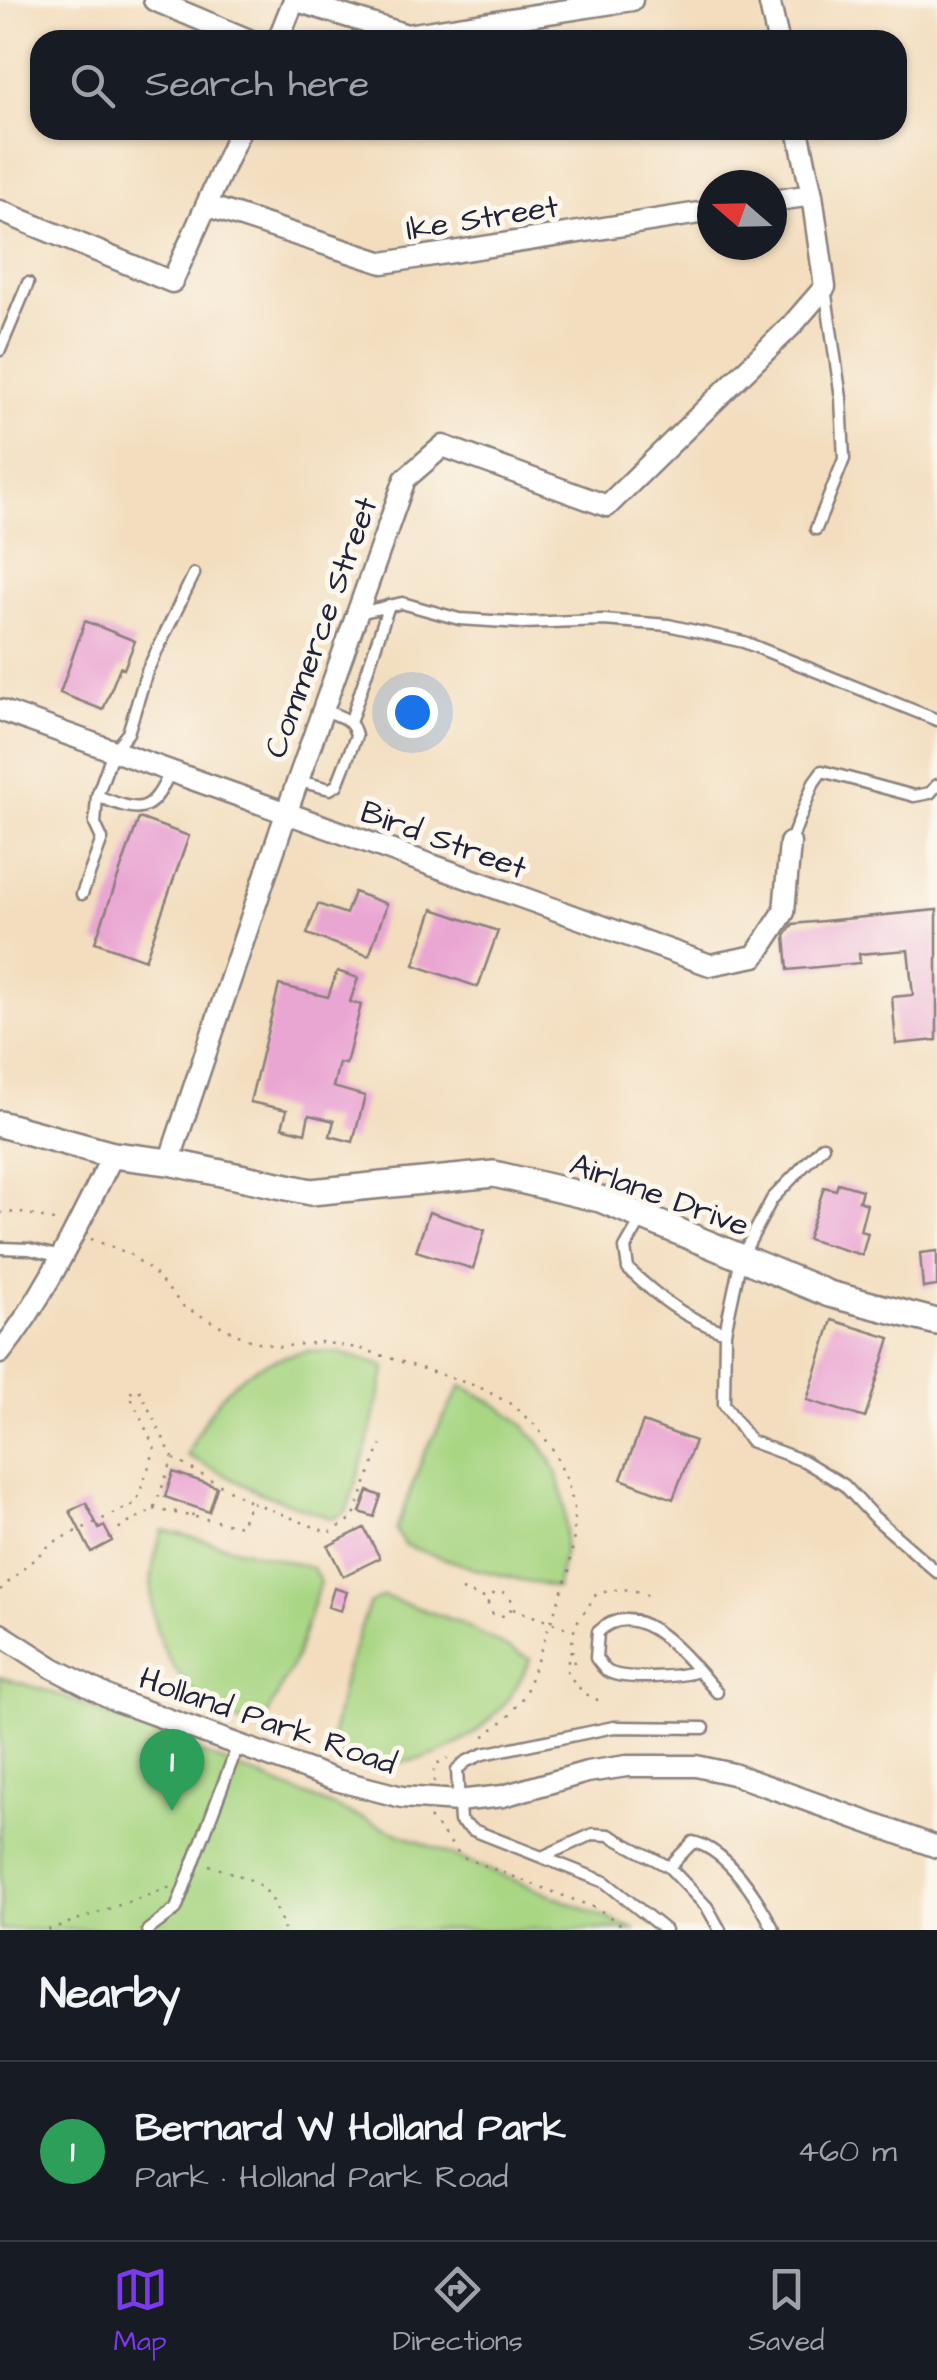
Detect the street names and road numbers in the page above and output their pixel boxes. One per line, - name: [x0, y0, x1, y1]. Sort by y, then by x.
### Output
- street label: Ike Street: [403, 184, 562, 253]
- street label: Commerce Street: [253, 491, 390, 764]
- street label: Bird Street: [354, 790, 533, 891]
- street label: Airlane Drive: [564, 1142, 755, 1249]
- street label: Holland Park Road: [133, 1656, 402, 1787]

